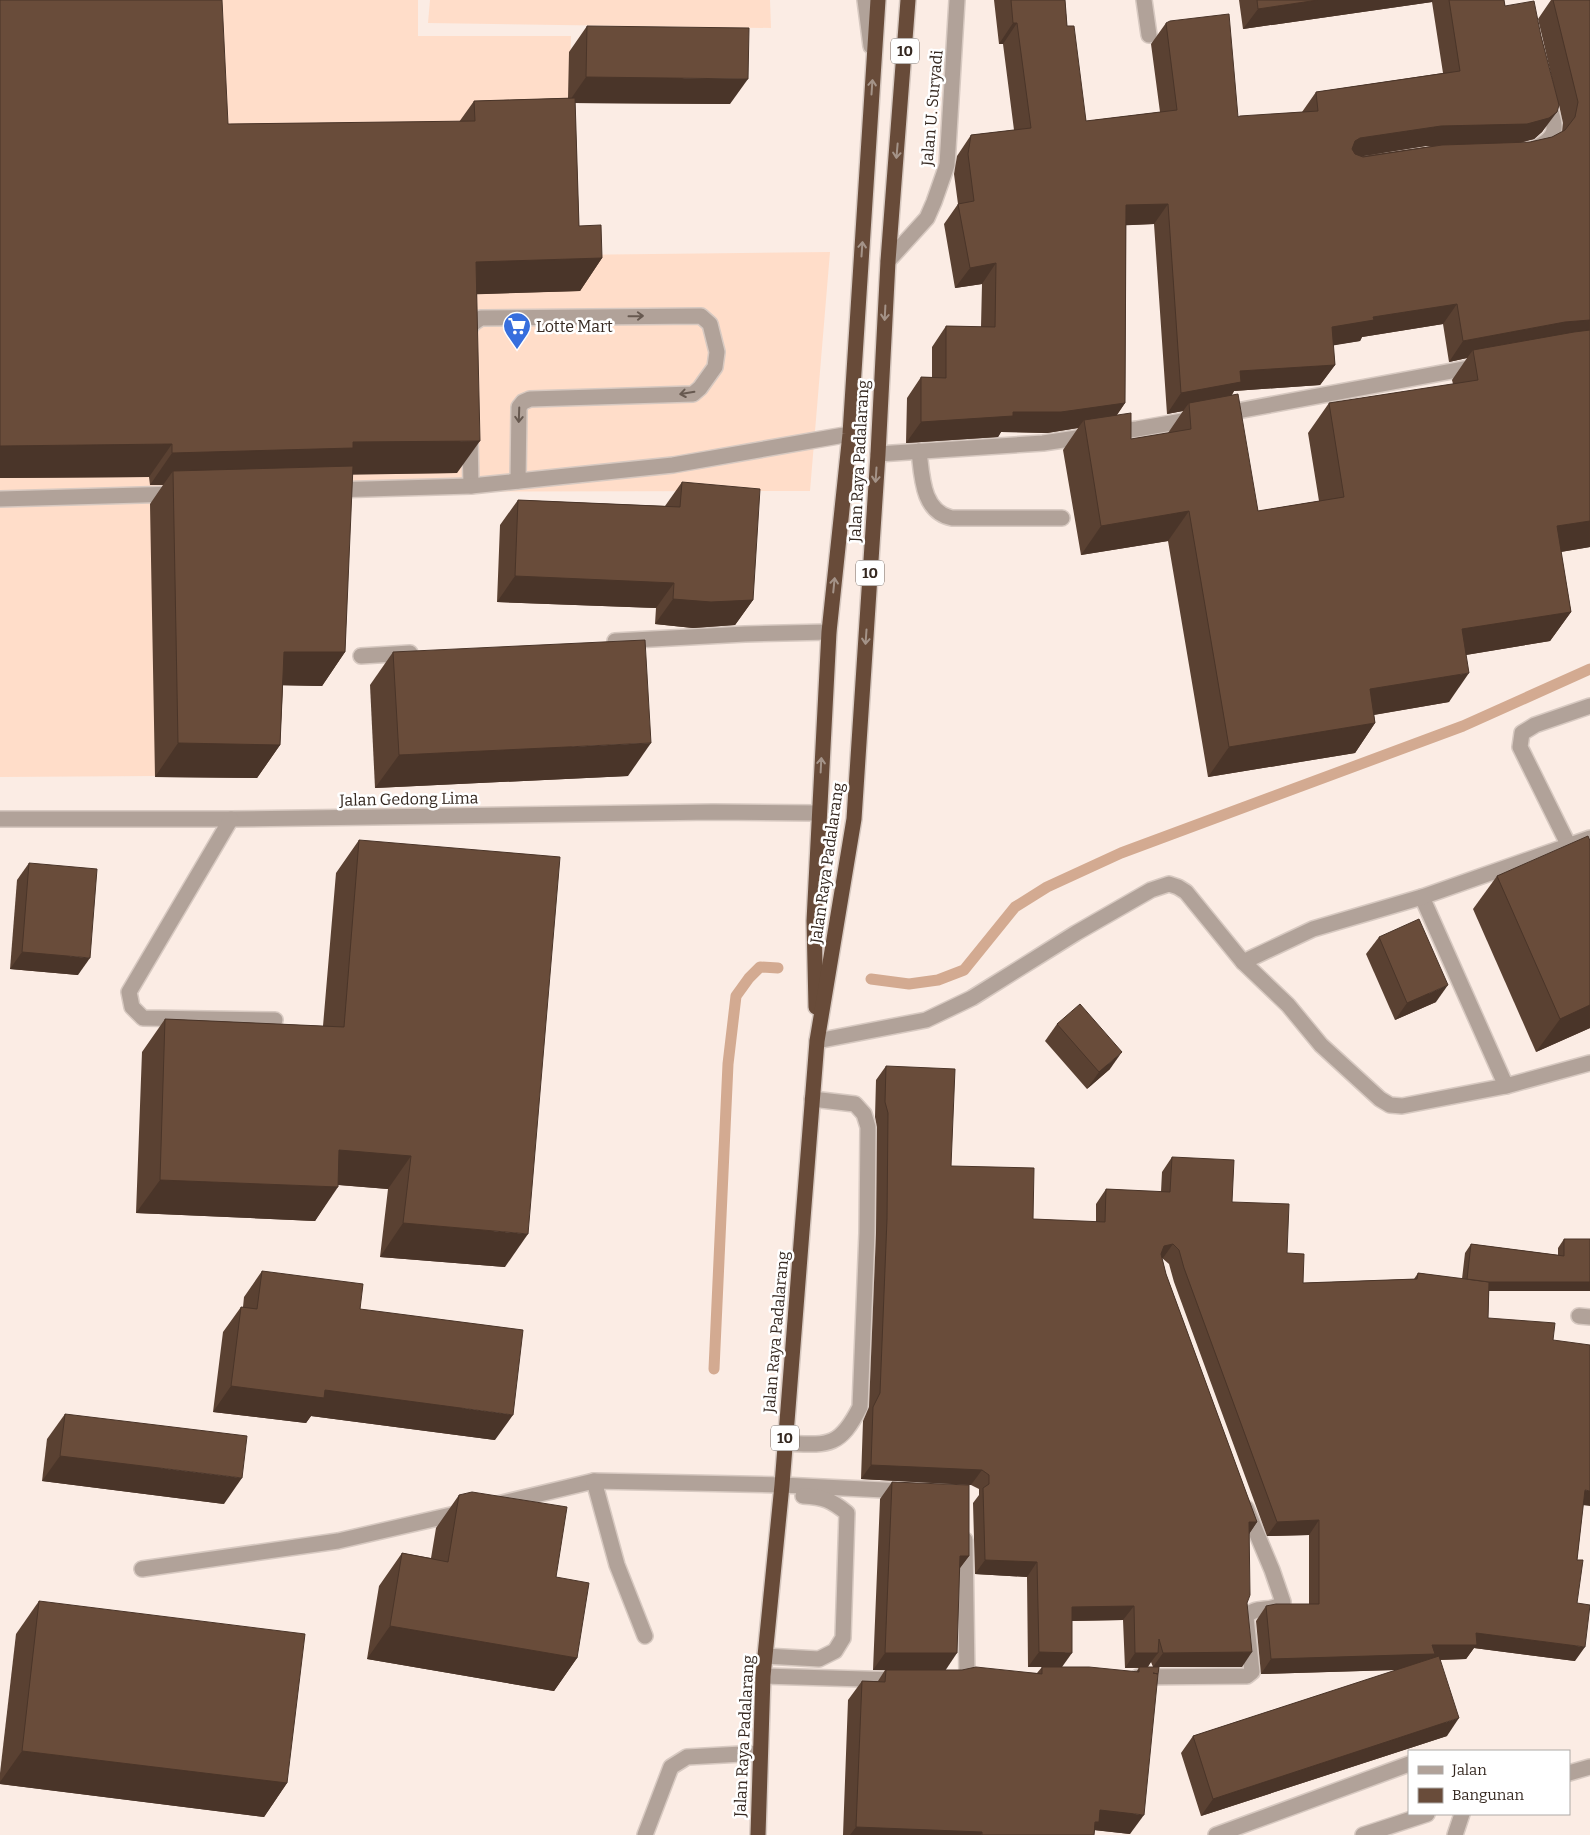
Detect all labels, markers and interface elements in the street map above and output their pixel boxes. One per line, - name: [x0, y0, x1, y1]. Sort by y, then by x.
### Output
- road number: 10: [891, 38, 919, 64]
- street label: Jalan U. Suryadi: [917, 49, 947, 168]
- one-way arrow: [868, 79, 877, 95]
- one-way arrow: [892, 143, 901, 159]
- one-way arrow: [857, 241, 866, 257]
- one-way arrow: [880, 305, 889, 321]
- supermarket icon: Lotte Mart: [502, 311, 532, 350]
- one-way arrow: [628, 311, 644, 321]
- place label: Lotte Mart: [536, 317, 613, 336]
- street label: Jalan Raya Padalarang: [845, 379, 873, 544]
- one-way arrow: [679, 389, 695, 399]
- one-way arrow: [514, 407, 523, 423]
- one-way arrow: [872, 467, 881, 483]
- road number: 10: [856, 560, 884, 586]
- one-way arrow: [829, 577, 839, 593]
- one-way arrow: [861, 629, 870, 645]
- one-way arrow: [817, 757, 826, 773]
- street label: Jalan Raya Padalarang: [806, 781, 848, 946]
- street label: Jalan Gedong Lima: [338, 788, 479, 810]
- street label: Jalan Raya Padalarang: [759, 1250, 793, 1415]
- road number: 10: [771, 1426, 799, 1450]
- street label: Jalan Raya Padalarang: [730, 1654, 758, 1819]
- legend: [1408, 1750, 1570, 1815]
- text: Jalan: [1451, 1761, 1487, 1779]
- text: Bangunan: [1452, 1786, 1524, 1804]

